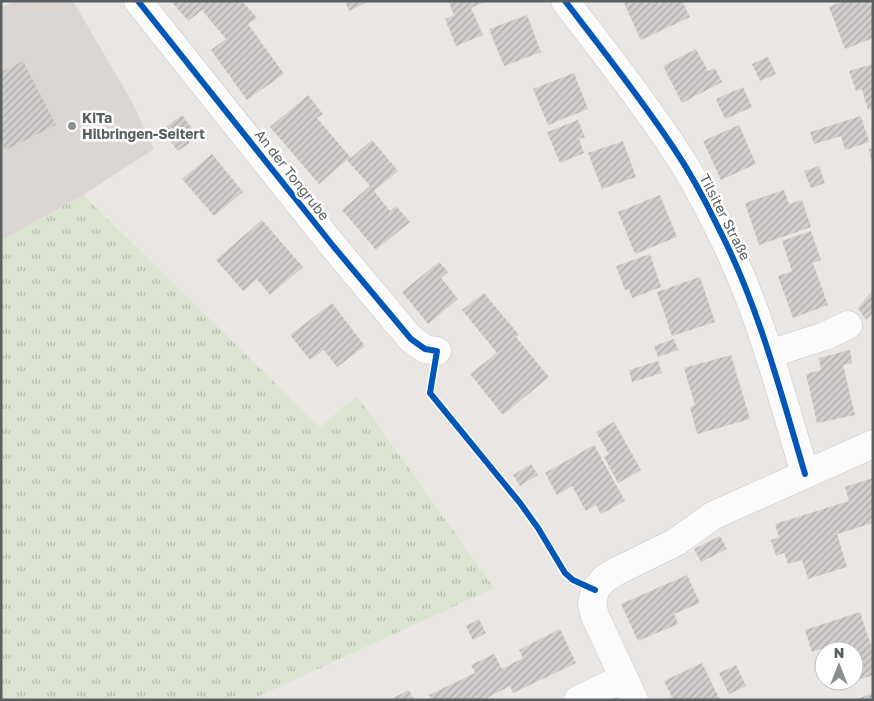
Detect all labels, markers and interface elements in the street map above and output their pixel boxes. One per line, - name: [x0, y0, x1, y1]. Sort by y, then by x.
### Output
- place label: KiTa Hilbringen-Seitert: [82, 109, 205, 142]
- marker: KiTa Hilbringen-Seitert: [66, 120, 78, 132]
- street label: An der Tongrube: [252, 126, 333, 224]
- street label: Tilsiter Straße: [696, 171, 754, 263]
- north arrow: [814, 641, 864, 691]
- text: N: [834, 644, 844, 661]

